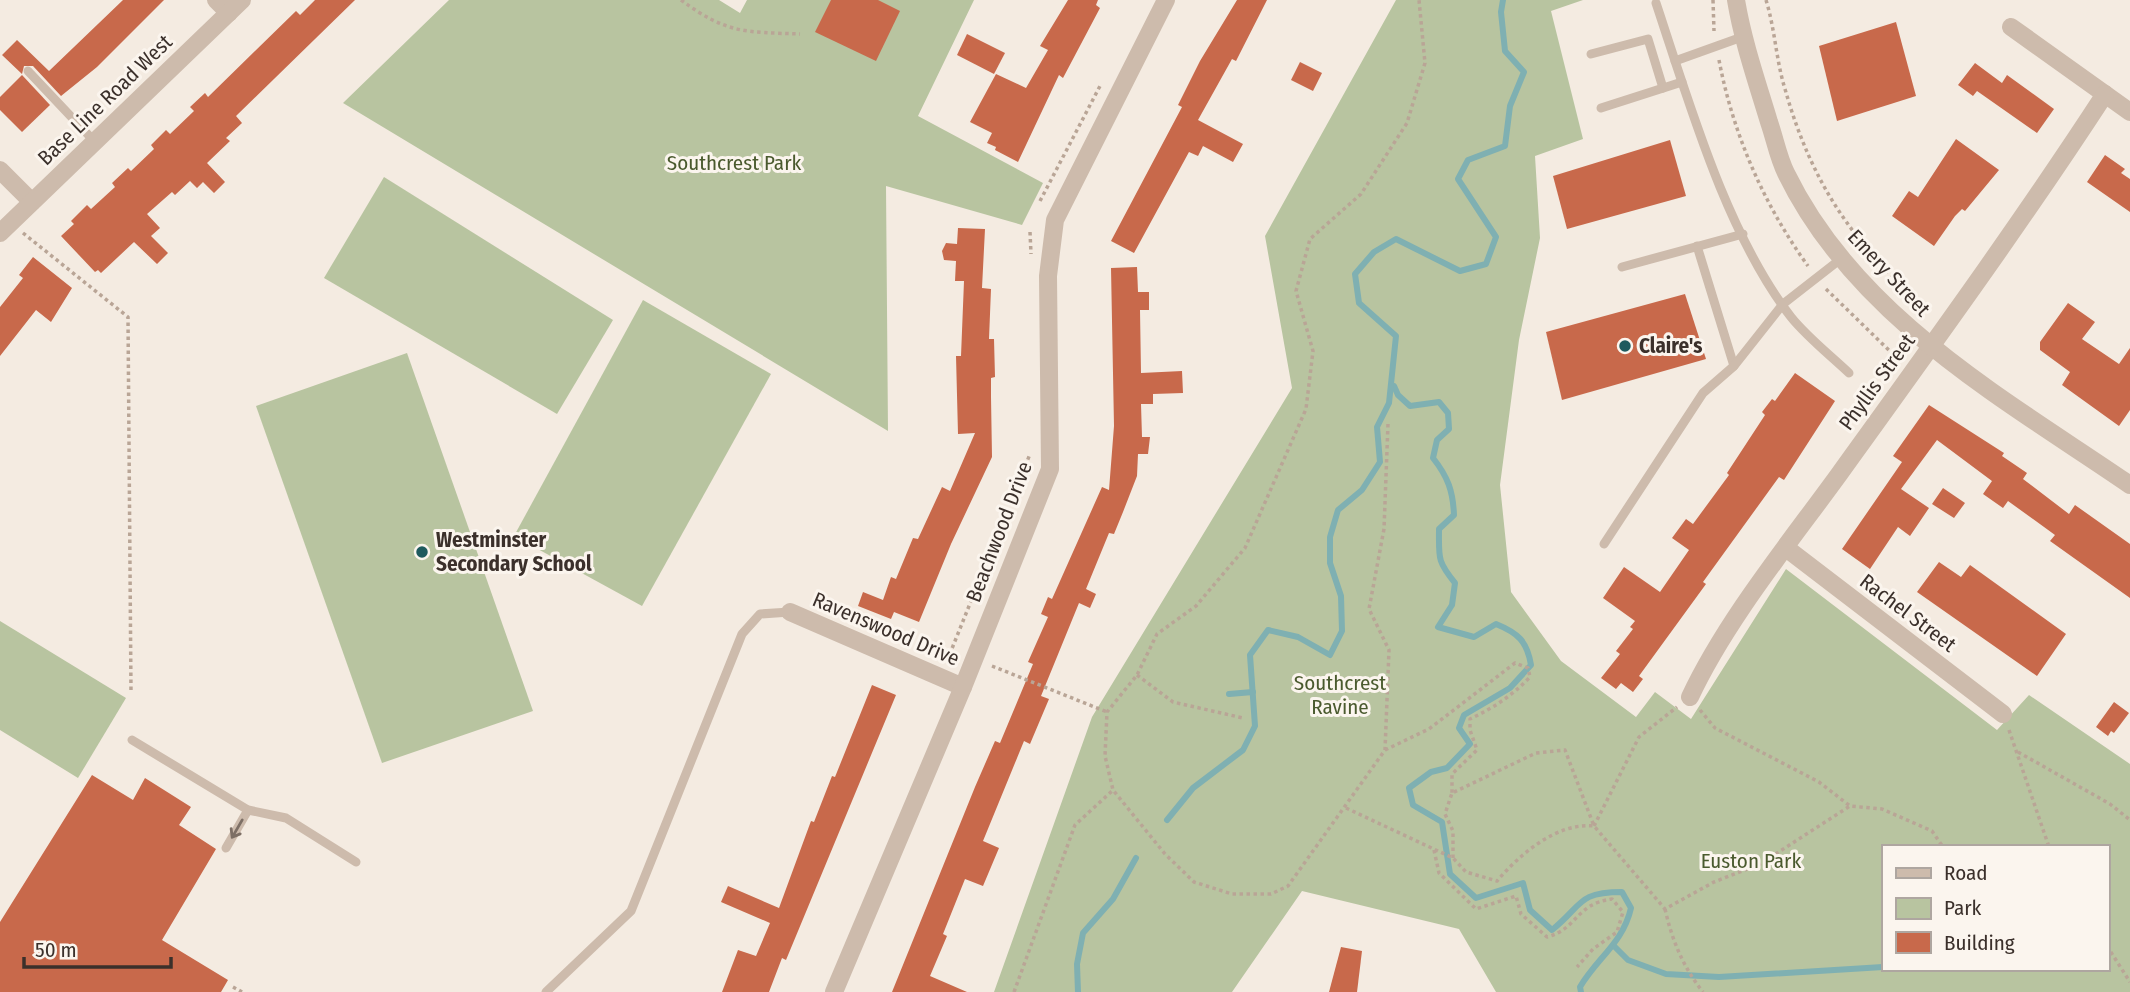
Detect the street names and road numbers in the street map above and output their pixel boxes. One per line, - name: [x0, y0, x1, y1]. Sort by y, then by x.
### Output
- street label: Base Line Road West: [32, 29, 178, 171]
- street label: Emery Street: [1842, 224, 1936, 322]
- street label: Phyllis Street: [1833, 329, 1921, 435]
- street label: Beachwood Drive: [960, 458, 1038, 606]
- street label: Rachel Street: [1855, 568, 1961, 658]
- street label: Ravenswood Drive: [809, 586, 963, 672]

